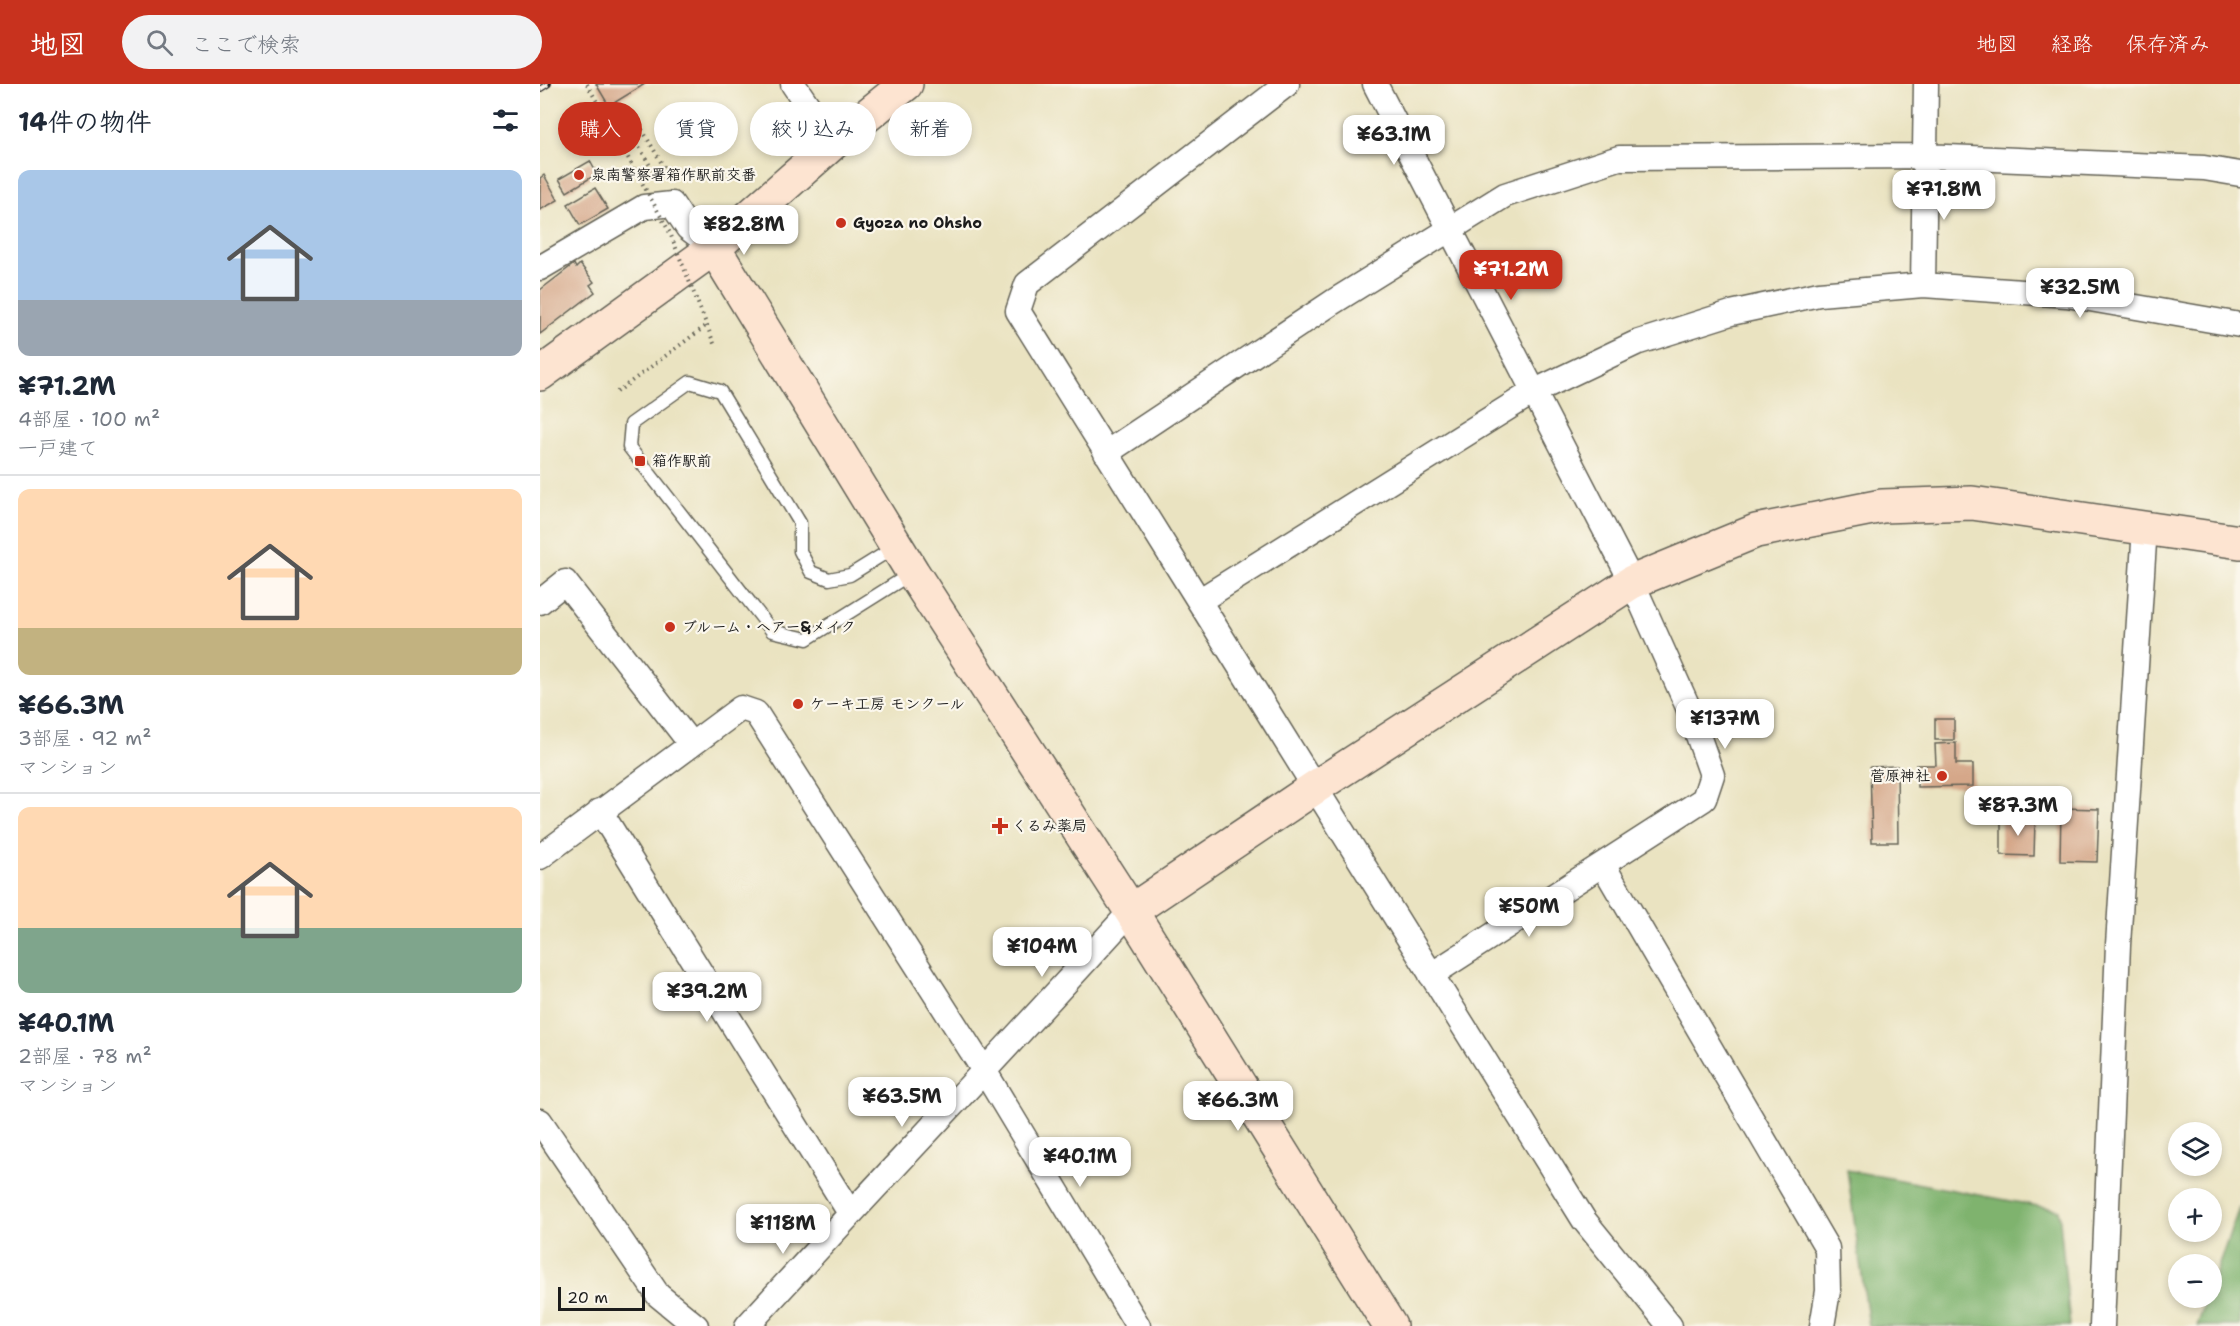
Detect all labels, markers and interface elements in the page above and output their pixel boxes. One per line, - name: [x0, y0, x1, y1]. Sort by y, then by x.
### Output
- search box: [122, 15, 542, 69]
- text: 地図: [30, 25, 86, 63]
- icon: search: [143, 26, 176, 59]
- text: ここで検索: [191, 30, 301, 59]
- text: 地図: [1976, 30, 2018, 58]
- text: 経路: [2051, 30, 2093, 58]
- text: 保存済み: [2126, 30, 2210, 58]
- chip: 購入: [558, 102, 642, 156]
- chip: 賃貸: [654, 102, 738, 156]
- chip: 絞り込み: [750, 102, 876, 156]
- chip: 新着: [888, 102, 972, 156]
- text: 14件の物件: [18, 104, 152, 139]
- icon: filters: [489, 104, 522, 137]
- pin: ¥63.1M: [1345, 115, 1443, 166]
- text: ¥63.1M: [1357, 121, 1431, 147]
- place label: 泉南警察署箱作駅前交番: [591, 165, 756, 185]
- marker: 泉南警察署箱作駅前交番: [572, 168, 586, 182]
- pin: ¥71.8M: [1895, 170, 1993, 221]
- text: ¥71.8M: [1906, 176, 1982, 202]
- pin: ¥82.8M: [695, 205, 793, 256]
- icon: home: [216, 209, 324, 317]
- text: ¥82.8M: [703, 211, 785, 237]
- place label: Gyoza no Ohsho: [853, 213, 982, 233]
- marker: Gyoza no Ohsho: [834, 216, 848, 230]
- pin: ¥71.2M: [1462, 250, 1560, 301]
- text: ¥71.2M: [1473, 256, 1549, 282]
- pin: ¥32.5M: [2031, 268, 2129, 319]
- text: ¥32.5M: [2040, 274, 2120, 300]
- text: ¥71.2M: [18, 368, 116, 403]
- text: 4部屋 · 100 m²: [18, 406, 160, 432]
- text: 一戸建て: [18, 435, 98, 461]
- place label: 箱作駅前: [652, 451, 712, 471]
- marker: 箱作駅前: [633, 454, 647, 468]
- icon: home: [216, 528, 324, 636]
- place label: ブルーム・ヘアー&メイク: [682, 617, 856, 637]
- marker: ブルーム・ヘアー&メイク: [663, 620, 677, 634]
- text: ¥66.3M: [18, 687, 124, 722]
- place label: ケーキ工房 モンクール: [810, 694, 965, 714]
- marker: ケーキ工房 モンクール: [791, 697, 805, 711]
- pin: ¥137M: [1683, 699, 1767, 750]
- text: ¥137M: [1690, 705, 1760, 731]
- text: 3部屋 · 92 m²: [18, 725, 152, 751]
- text: マンション: [18, 754, 117, 780]
- place label: 菅原神社: [1870, 766, 1930, 786]
- marker: 菅原神社: [1935, 769, 1949, 783]
- pin: ¥87.3M: [1969, 786, 2067, 837]
- text: ¥87.3M: [1978, 792, 2058, 818]
- place label: くるみ薬局: [1012, 816, 1087, 836]
- marker: くるみ薬局: [993, 819, 1007, 833]
- icon: home: [216, 846, 324, 954]
- pin: ¥50M: [1493, 887, 1565, 938]
- text: ¥50M: [1499, 893, 1560, 919]
- pin: ¥104M: [1000, 927, 1084, 978]
- text: ¥104M: [1007, 933, 1077, 959]
- pin: ¥39.2M: [658, 972, 756, 1023]
- text: ¥39.2M: [666, 978, 748, 1004]
- text: ¥40.1M: [18, 1005, 115, 1040]
- text: 2部屋 · 78 m²: [18, 1043, 152, 1069]
- text: マンション: [18, 1072, 117, 1098]
- pin: ¥63.5M: [853, 1077, 951, 1128]
- pin: ¥66.3M: [1189, 1081, 1287, 1132]
- text: ¥63.5M: [862, 1083, 942, 1109]
- text: ¥66.3M: [1197, 1087, 1279, 1113]
- map controls: [2168, 1122, 2222, 1308]
- button: layers: [2168, 1122, 2222, 1176]
- pin: ¥40.1M: [1031, 1137, 1129, 1188]
- text: ¥40.1M: [1043, 1143, 1117, 1169]
- button: +: [2168, 1188, 2222, 1242]
- pin: ¥118M: [741, 1204, 825, 1255]
- text: ¥118M: [750, 1210, 816, 1236]
- button: −: [2168, 1254, 2222, 1308]
- scale bar: [558, 1284, 645, 1312]
- text: 20 m: [567, 1287, 608, 1308]

